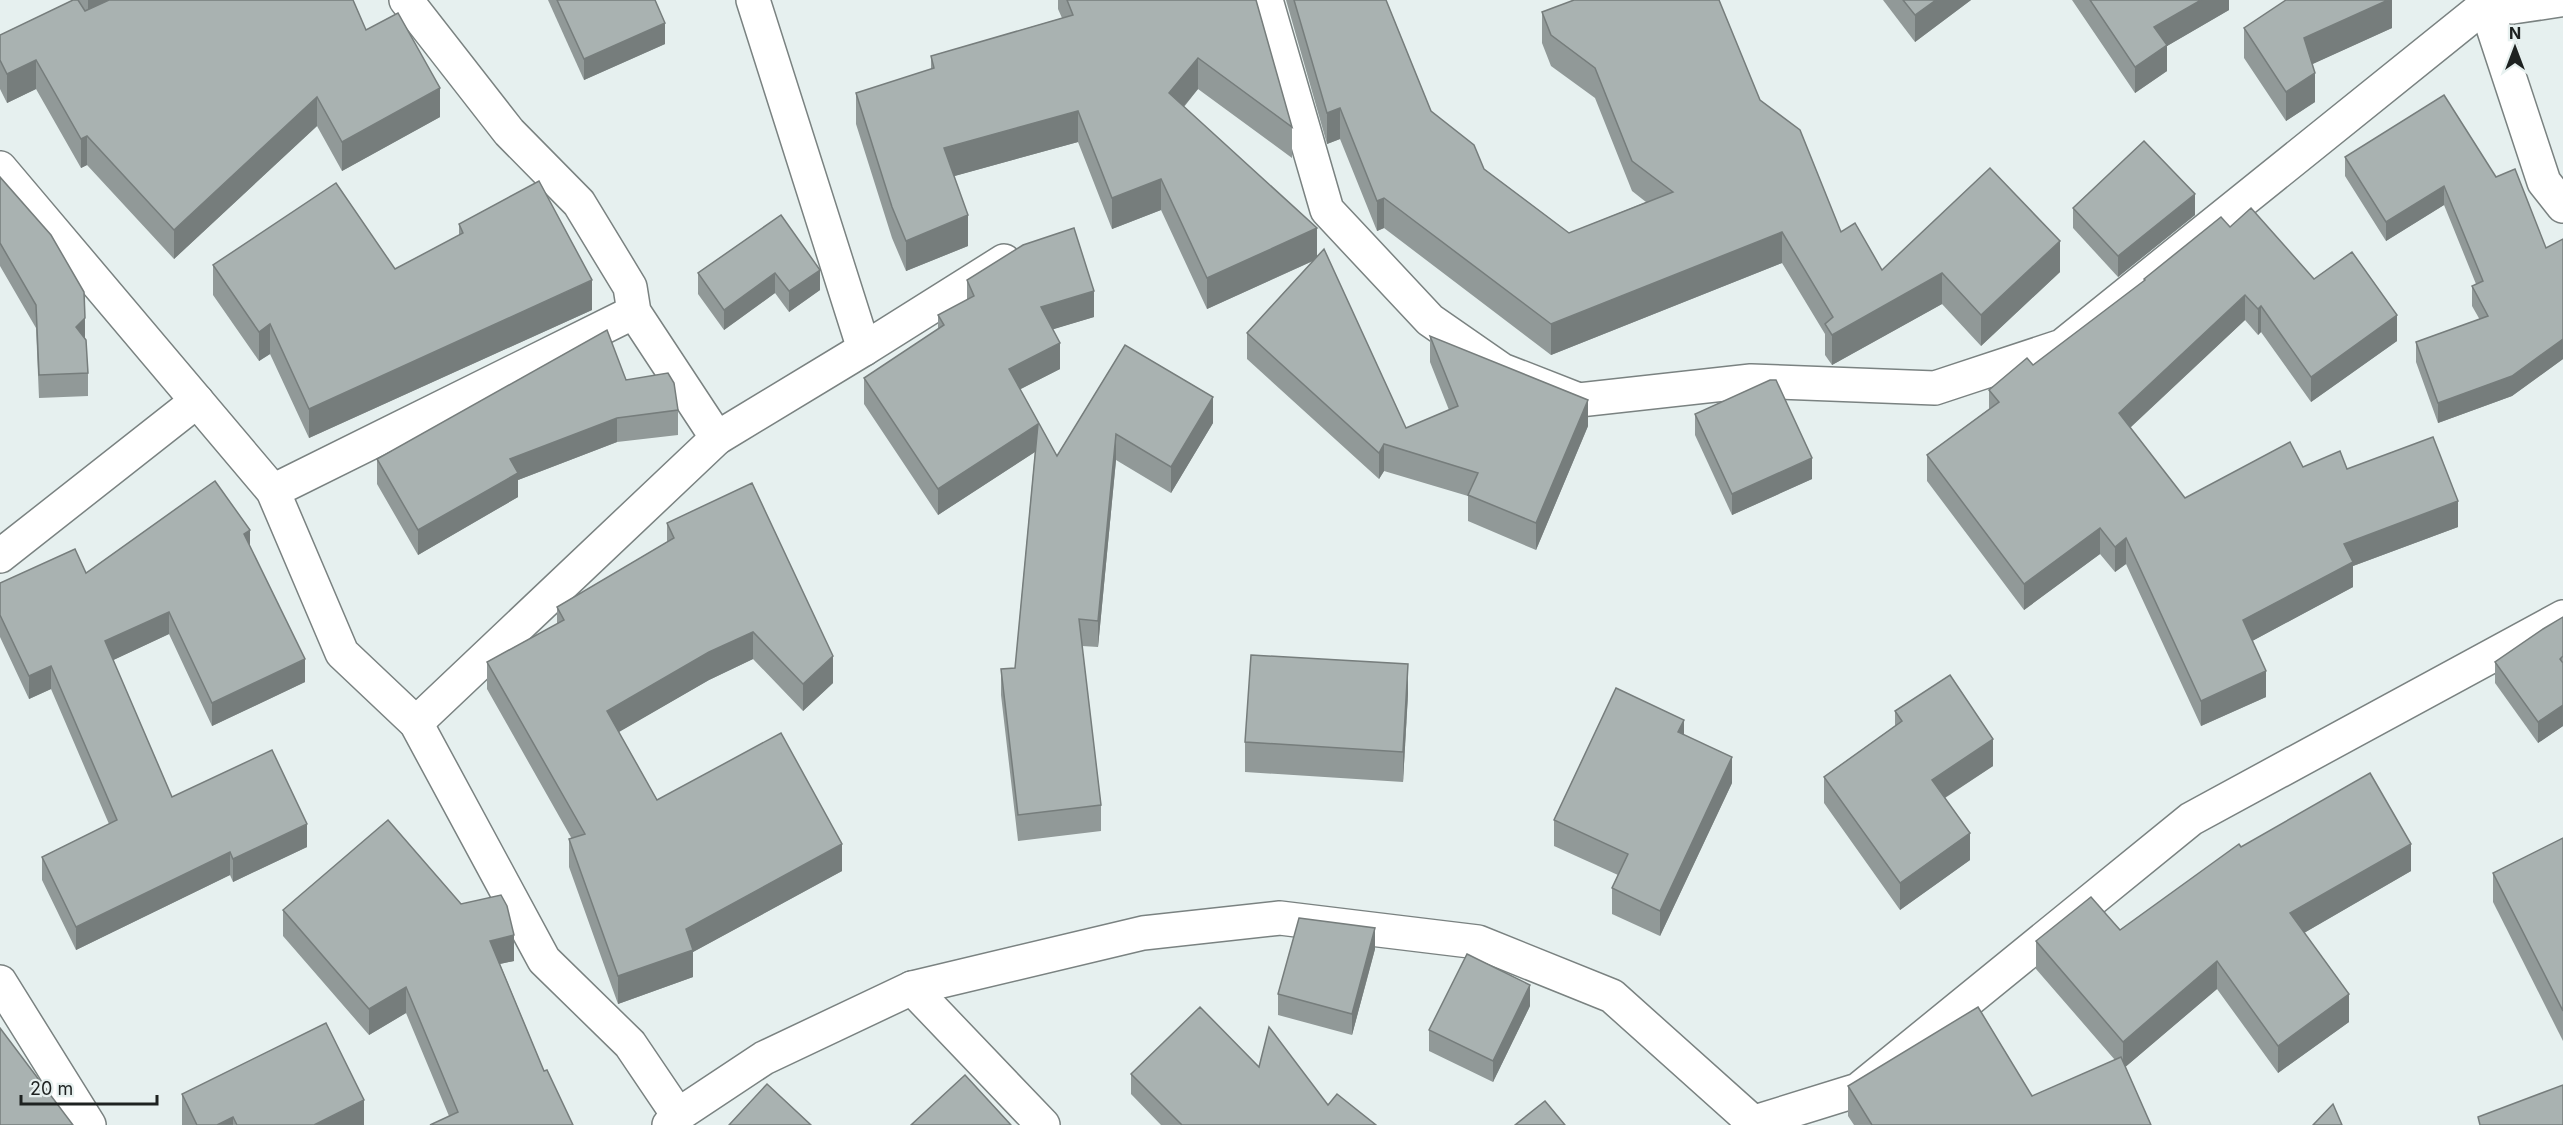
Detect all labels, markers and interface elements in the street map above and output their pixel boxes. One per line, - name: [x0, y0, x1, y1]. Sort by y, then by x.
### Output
- north arrow: [2485, 18, 2545, 78]
- text: N: [2509, 23, 2521, 43]
- scale bar: [21, 1068, 158, 1106]
- text: 20 m: [30, 1078, 73, 1099]

